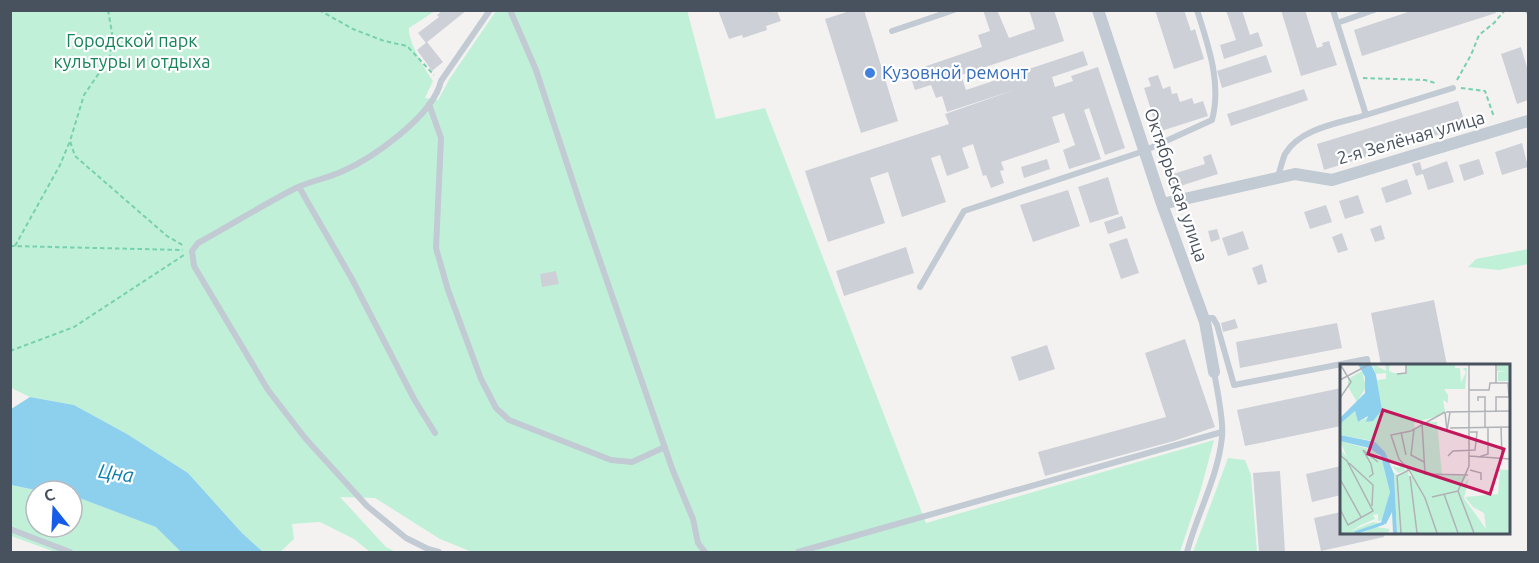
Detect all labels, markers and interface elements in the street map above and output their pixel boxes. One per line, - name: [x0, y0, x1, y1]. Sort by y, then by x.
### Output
- park label: Городской парк культуры и отдыха: [53, 30, 211, 71]
- place label: Кузовной ремонт: [882, 62, 1028, 82]
- marker: Кузовной ремонт: [863, 66, 877, 80]
- street label: Октябрьская улица: [1141, 105, 1213, 264]
- street label: 2-я Зелёная улица: [1335, 106, 1487, 168]
- inset map: [1340, 364, 1509, 533]
- water label: Цна: [97, 459, 135, 486]
- north arrow: [24, 479, 84, 539]
- text: С: [42, 485, 57, 505]

